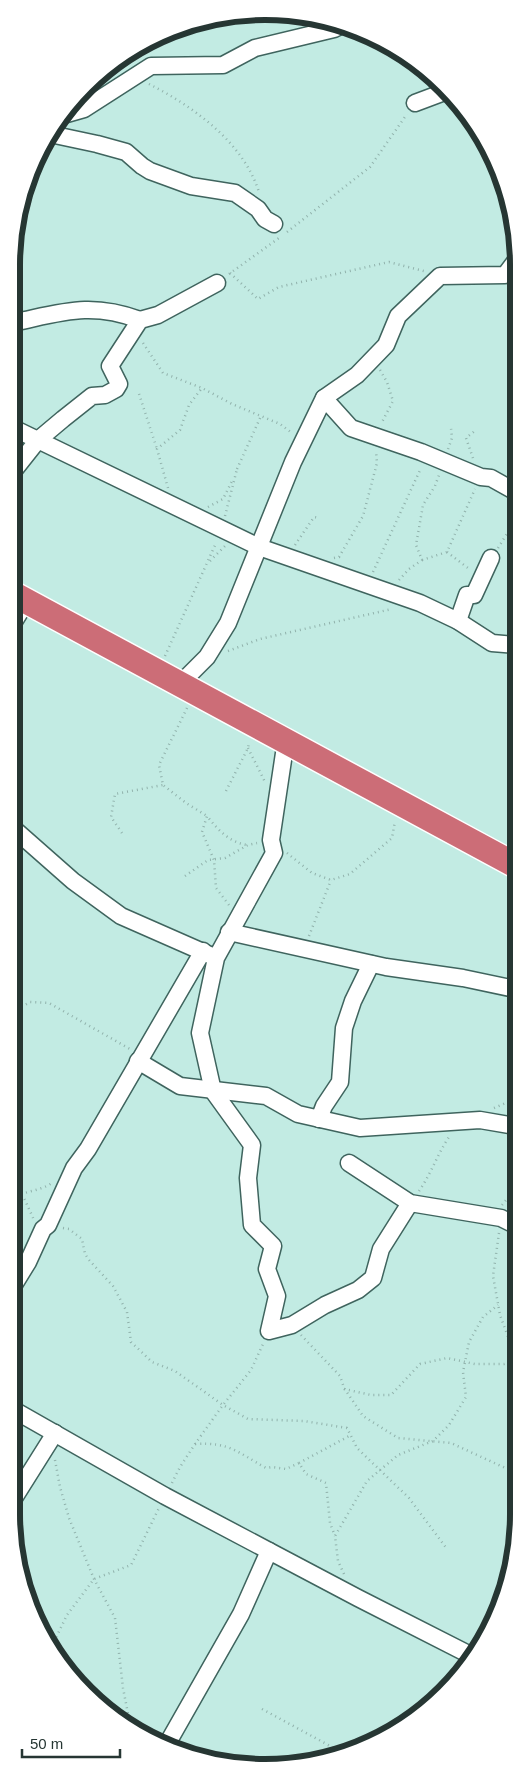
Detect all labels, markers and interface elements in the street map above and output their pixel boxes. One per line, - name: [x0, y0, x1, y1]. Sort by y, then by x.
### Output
- scale bar: [22, 1726, 120, 1758]
- text: 50 m: [30, 1735, 63, 1752]

